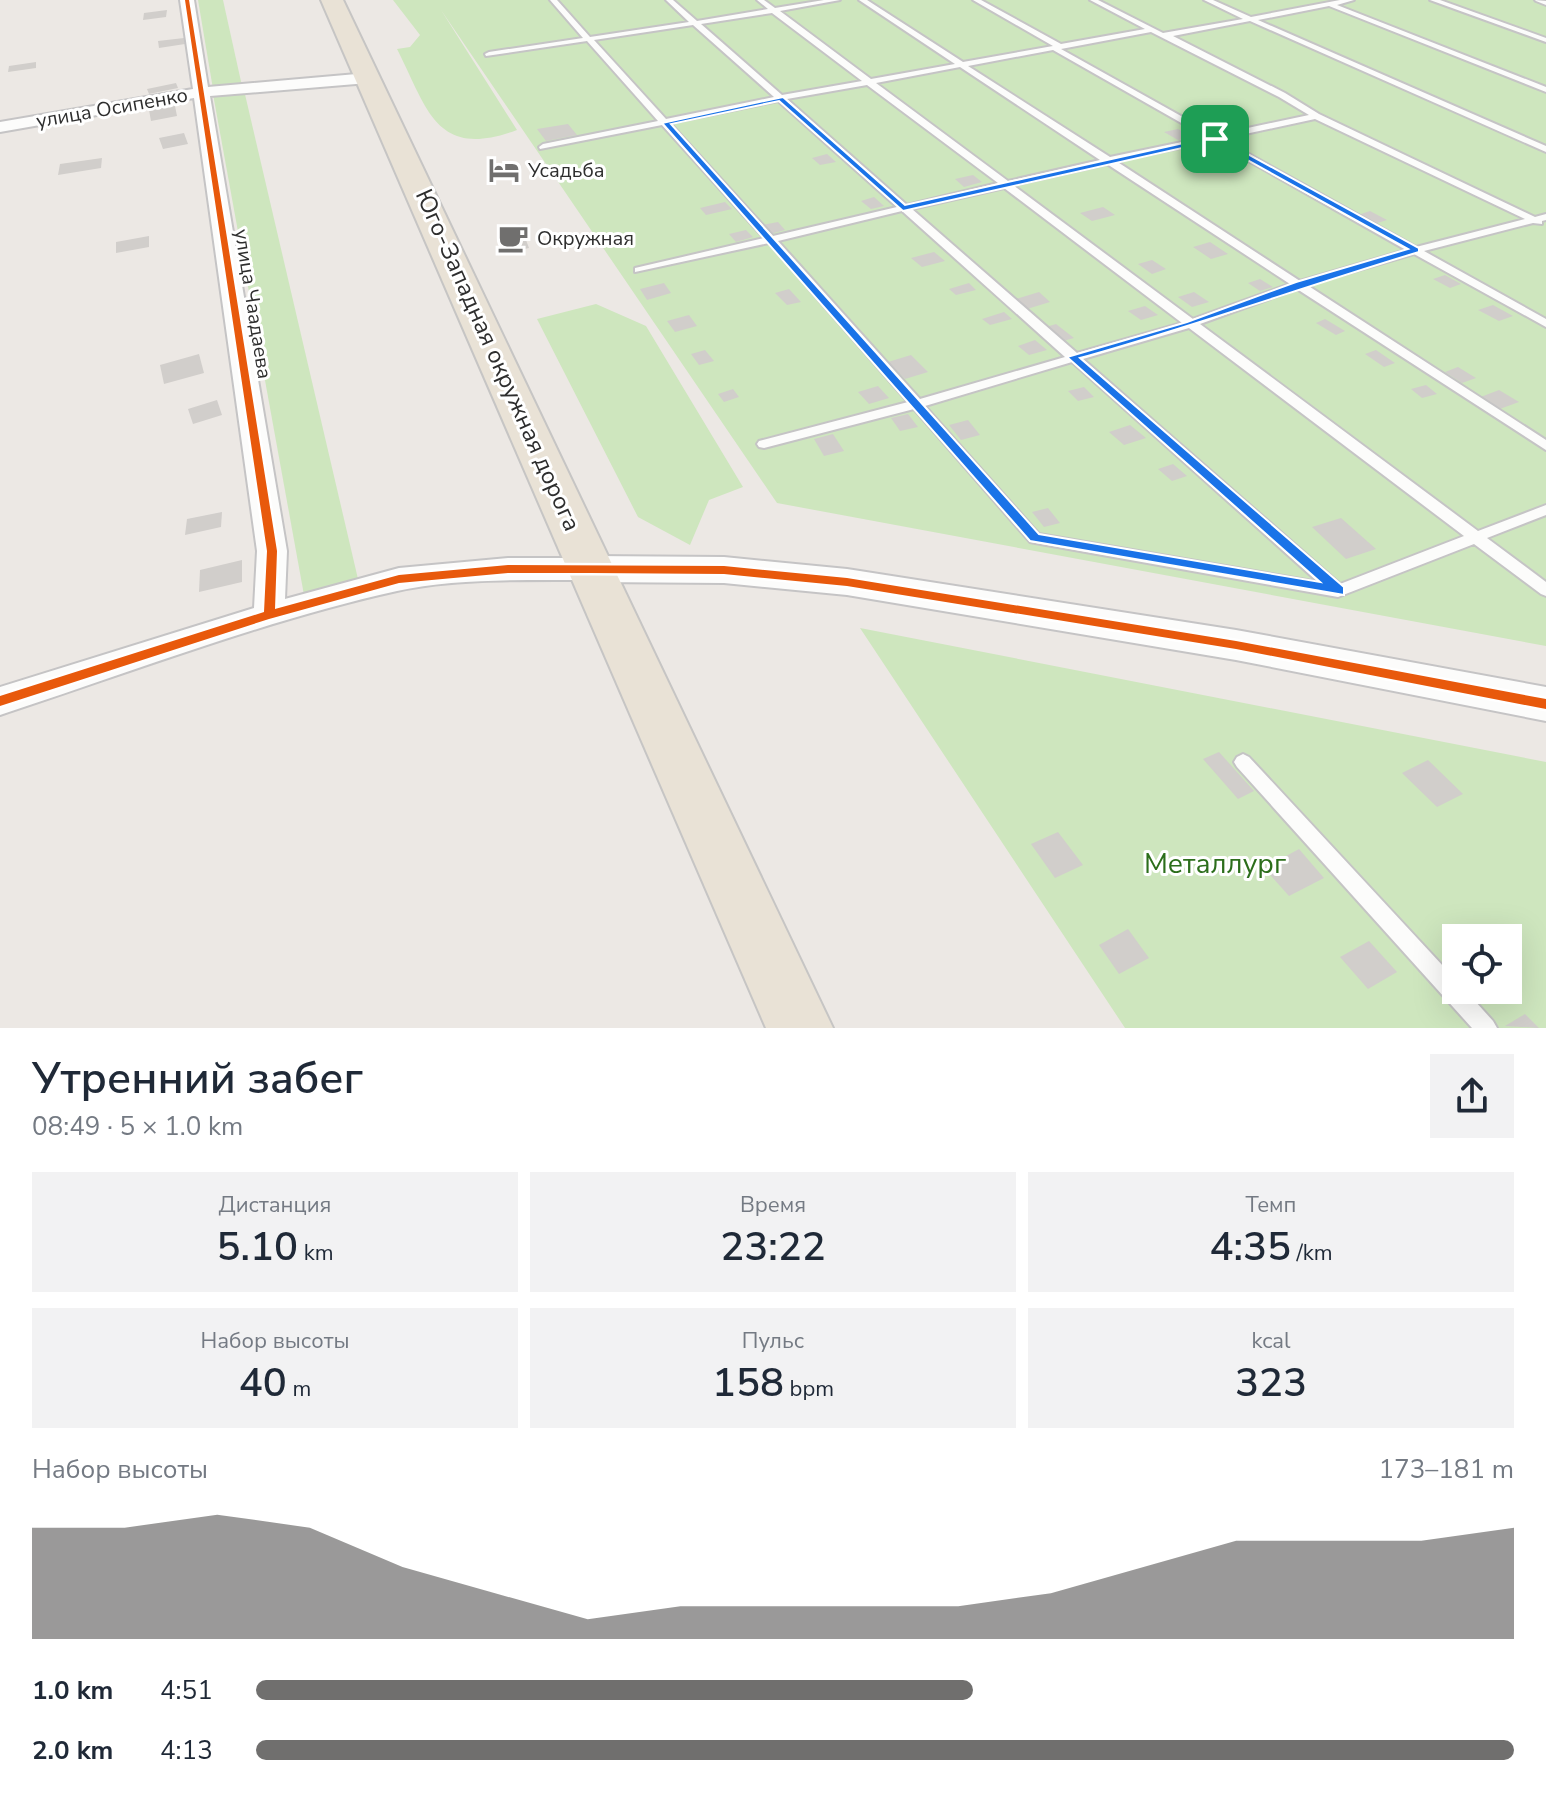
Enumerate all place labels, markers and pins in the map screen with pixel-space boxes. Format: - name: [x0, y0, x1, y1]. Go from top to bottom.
- pin: [1181, 105, 1249, 173]
- hotel icon: Усадьба: [487, 153, 521, 187]
- place label: Усадьба: [527, 157, 605, 184]
- cafe icon: Окружная: [496, 221, 530, 255]
- place label: Окружная: [537, 225, 634, 252]

